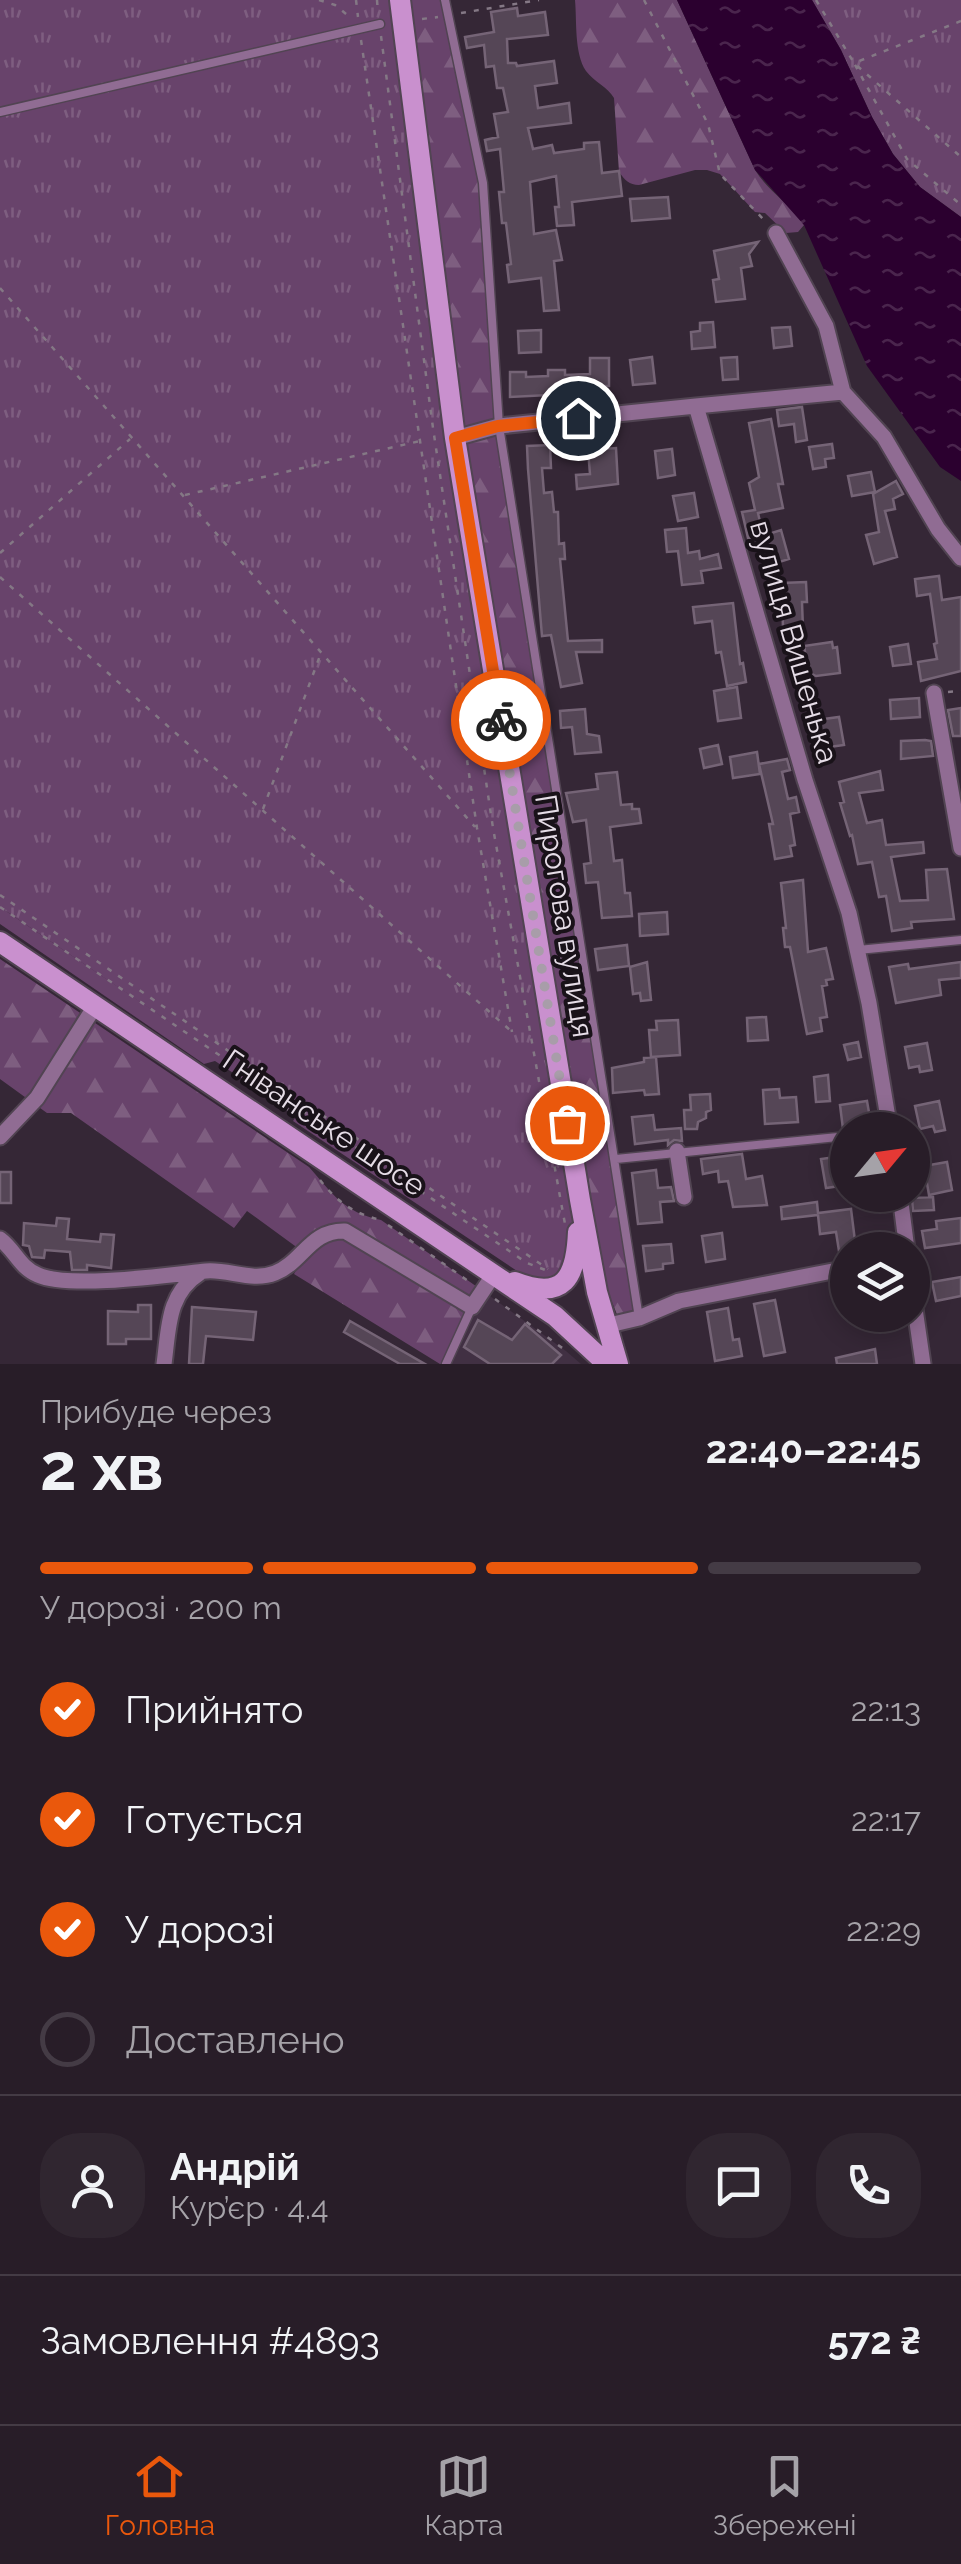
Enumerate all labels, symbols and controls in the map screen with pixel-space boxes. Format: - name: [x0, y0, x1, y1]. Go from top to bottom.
- pin: [536, 376, 621, 461]
- icon: home: [551, 391, 606, 446]
- street label: вулиця Вишенька: [743, 516, 846, 767]
- courier: [451, 670, 551, 770]
- icon: bike: [474, 693, 529, 748]
- street label: Пирогова вулиця: [528, 792, 601, 1040]
- street label: Гніванське шосе: [217, 1042, 432, 1203]
- pin: [525, 1081, 610, 1166]
- icon: bag: [540, 1096, 595, 1151]
- north arrow: [830, 1112, 930, 1212]
- map controls: [830, 1112, 930, 1332]
- button: layers: [830, 1232, 930, 1332]
- text: Прибуде через: [40, 1393, 272, 1430]
- text: 22:40–22:45: [706, 1427, 921, 1472]
- text: 2 хв: [40, 1429, 164, 1505]
- text: У дорозі · 200 m: [40, 1589, 282, 1626]
- icon: check: [40, 1682, 95, 1737]
- text: Прийнято: [125, 1687, 303, 1732]
- text: 22:13: [851, 1691, 921, 1728]
- icon: check: [40, 1792, 95, 1847]
- text: Готується: [125, 1797, 304, 1842]
- text: 22:17: [851, 1801, 921, 1838]
- icon: check: [40, 1902, 95, 1957]
- text: У дорозі: [125, 1907, 275, 1952]
- text: 22:29: [846, 1911, 921, 1948]
- text: Доставлено: [125, 2017, 345, 2062]
- button: person: [40, 2133, 145, 2238]
- button: chat: [686, 2133, 791, 2238]
- button: phone: [816, 2133, 921, 2238]
- text: Андрій: [170, 2144, 300, 2189]
- text: Кур’єр · 4.4: [170, 2189, 328, 2226]
- text: Замовлення #4893: [40, 2318, 380, 2363]
- text: 572 ₴: [828, 2318, 921, 2363]
- tab: Головна: [105, 2449, 215, 2542]
- tab: Карта: [425, 2449, 503, 2542]
- tab: Збережені: [713, 2449, 856, 2542]

